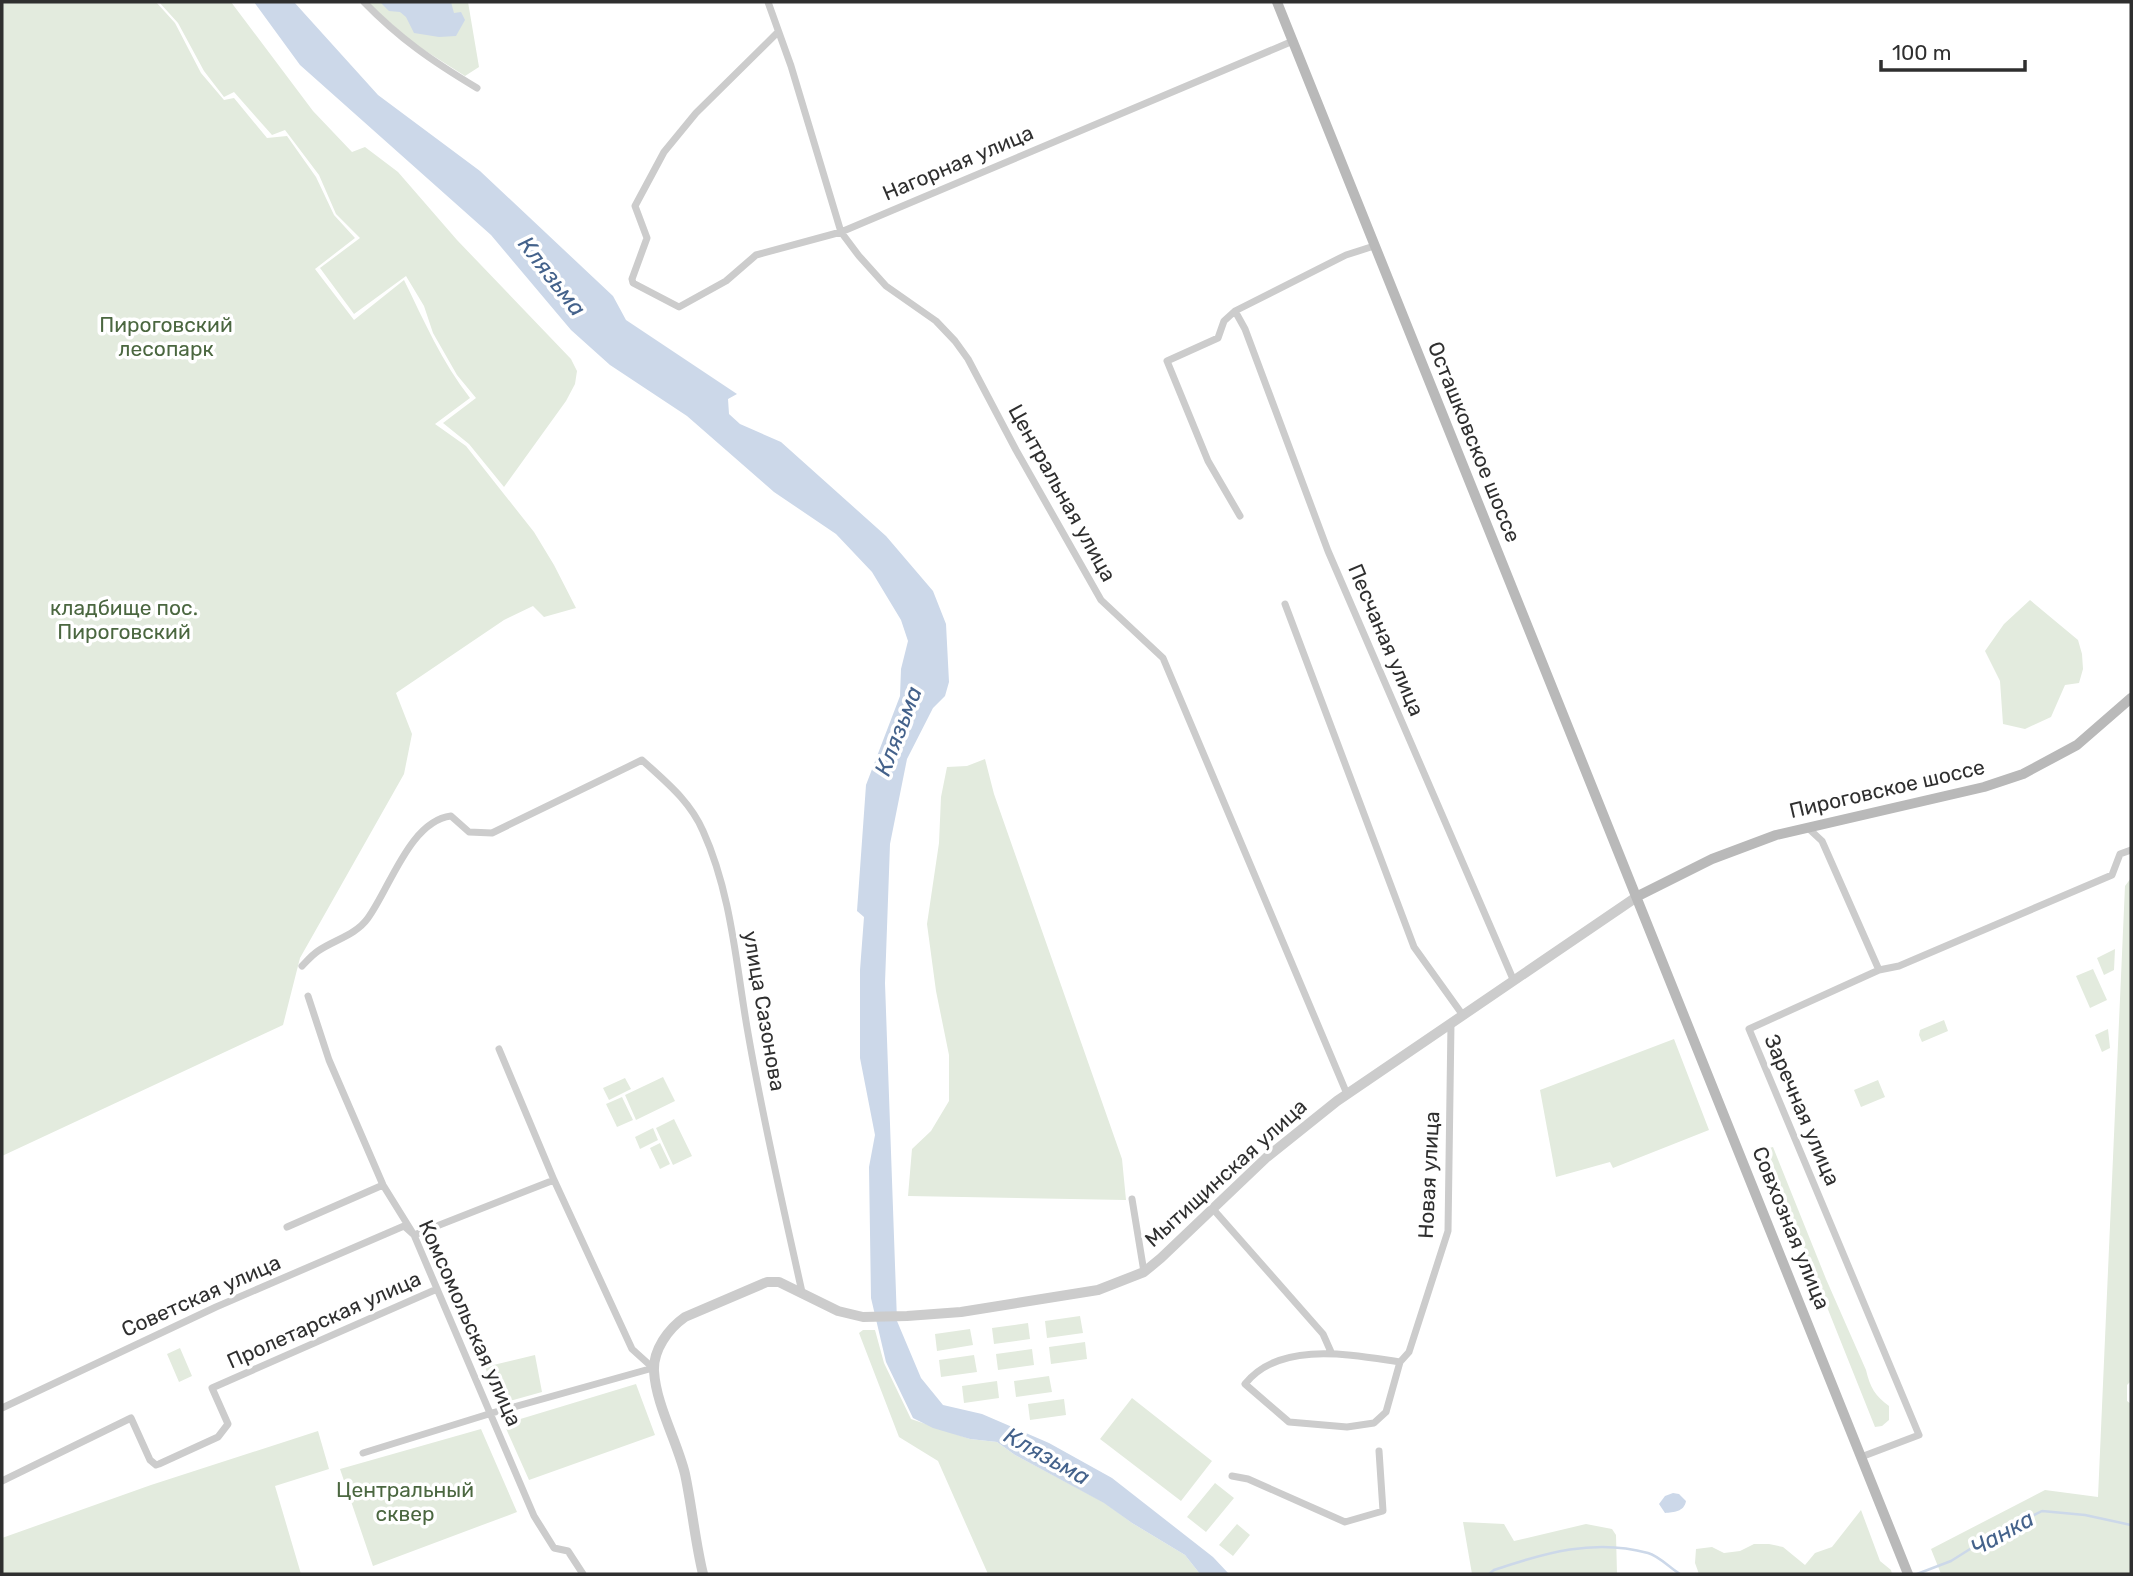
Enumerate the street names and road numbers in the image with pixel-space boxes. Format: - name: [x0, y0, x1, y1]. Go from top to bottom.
- street label: Нагорная улица: [879, 120, 1037, 206]
- street label: Осташковское шоссе: [1423, 338, 1526, 546]
- street label: Центральная улица: [1003, 400, 1122, 586]
- street label: Песчаная улица: [1343, 560, 1430, 720]
- street label: Пироговское шоссе: [1787, 754, 1987, 823]
- street label: улица Сазонова: [738, 929, 791, 1093]
- street label: Заречная улица: [1759, 1030, 1846, 1189]
- street label: Мытищинская улица: [1140, 1093, 1312, 1252]
- street label: Новая улица: [1413, 1111, 1444, 1239]
- street label: Совхозная улица: [1747, 1143, 1836, 1313]
- street label: Комсомольская улица: [414, 1216, 527, 1430]
- street label: Советская улица: [117, 1249, 284, 1342]
- street label: Пролетарская улица: [223, 1265, 425, 1374]

